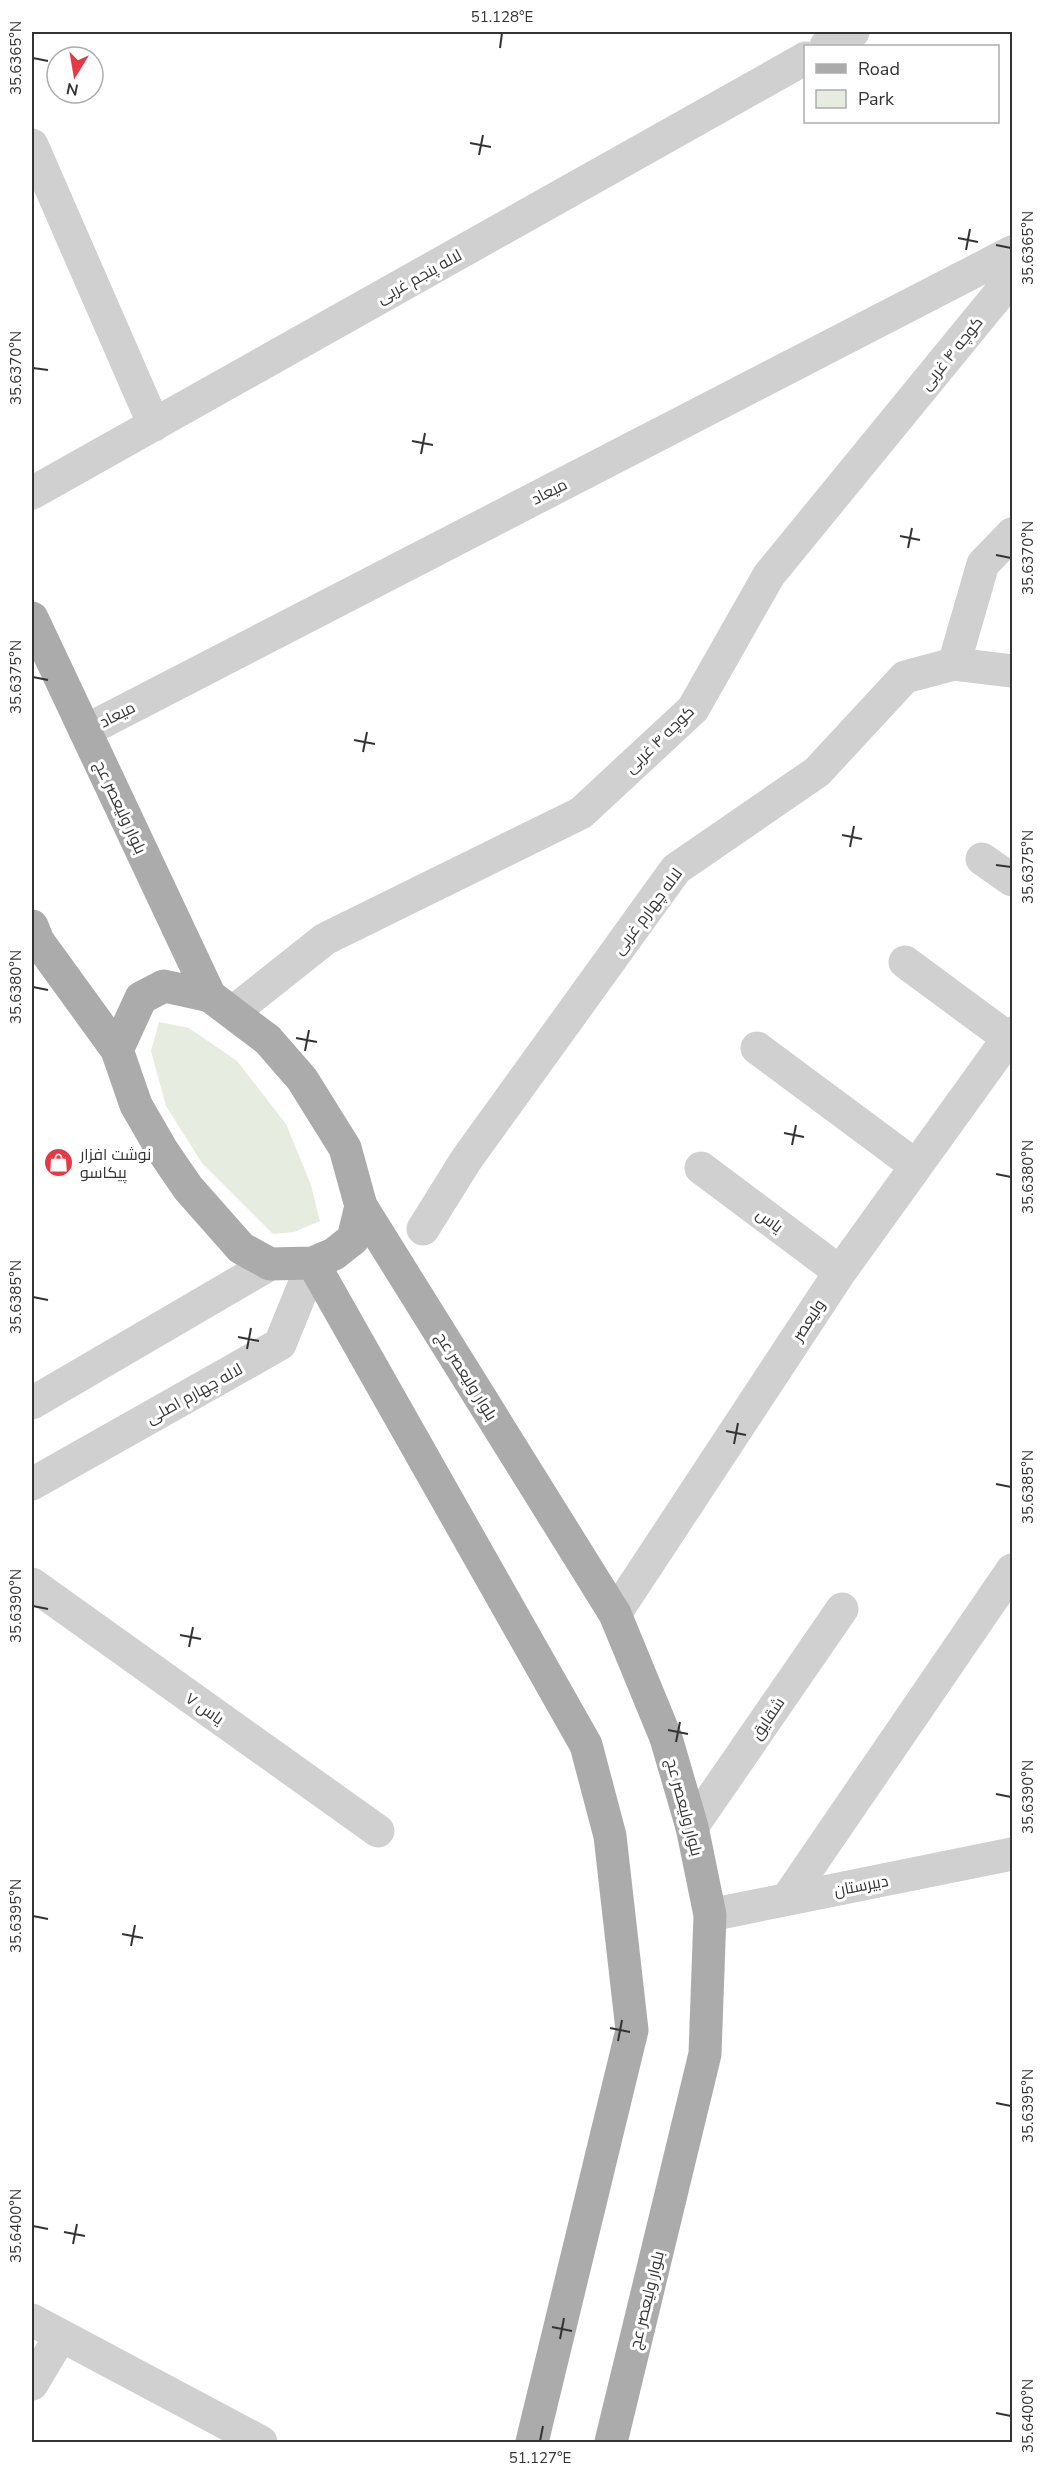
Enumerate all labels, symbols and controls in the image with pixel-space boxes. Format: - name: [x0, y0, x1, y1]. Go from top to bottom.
- text: 51.128°E: [471, 7, 533, 27]
- text: 35.6365°N: [6, 21, 26, 95]
- north arrow: [45, 45, 105, 105]
- legend: [804, 45, 999, 123]
- text: Road: [858, 57, 900, 81]
- text: N: [64, 77, 80, 101]
- text: Park: [858, 87, 895, 111]
- text: 35.6365°N: [1018, 211, 1038, 285]
- street label: لاله پنجم غربی: [373, 244, 466, 309]
- street label: کوچه ۴ غربی: [915, 312, 988, 395]
- text: 35.6370°N: [6, 331, 26, 405]
- street label: میعاد: [528, 474, 571, 510]
- text: 35.6370°N: [1018, 521, 1038, 595]
- text: 35.6375°N: [6, 640, 26, 714]
- street label: میعاد: [96, 697, 139, 733]
- street label: کوچه ۴ غربی: [620, 701, 699, 779]
- street label: بلوار ولیعصر عج: [89, 757, 151, 858]
- text: 35.6375°N: [1018, 830, 1038, 904]
- street label: لاله چهارم غربی: [608, 864, 688, 959]
- text: 35.6380°N: [6, 950, 26, 1024]
- text: 35.6380°N: [1018, 1140, 1038, 1214]
- place label: نوشت افزار پیکاسو: [79, 1144, 151, 1184]
- shop icon: نوشت افزار پیکاسو: [43, 1147, 75, 1179]
- street label: یاس: [751, 1203, 788, 1239]
- text: 35.6385°N: [6, 1260, 26, 1334]
- street label: ولیعصر: [787, 1295, 831, 1347]
- street label: بلوار ولیعصر عج: [430, 1328, 502, 1425]
- street label: لاله چهارم اصلی: [142, 1358, 247, 1429]
- text: 35.6385°N: [1018, 1450, 1038, 1524]
- text: 35.6390°N: [6, 1569, 26, 1643]
- street label: یاس ۷: [181, 1688, 229, 1730]
- street label: شقایق: [746, 1693, 790, 1744]
- street label: بلوار ولیعصر عج: [660, 1756, 708, 1859]
- text: 35.6390°N: [1018, 1760, 1038, 1834]
- street label: دبیرستان: [832, 1870, 890, 1902]
- text: 35.6395°N: [6, 1879, 26, 1953]
- text: 35.6395°N: [1018, 2069, 1038, 2143]
- text: 35.6400°N: [6, 2189, 26, 2263]
- street label: بلوار ولیعصر عج: [624, 2249, 670, 2352]
- text: 35.6400°N: [1018, 2379, 1038, 2453]
- text: 51.127°E: [509, 2448, 571, 2468]

